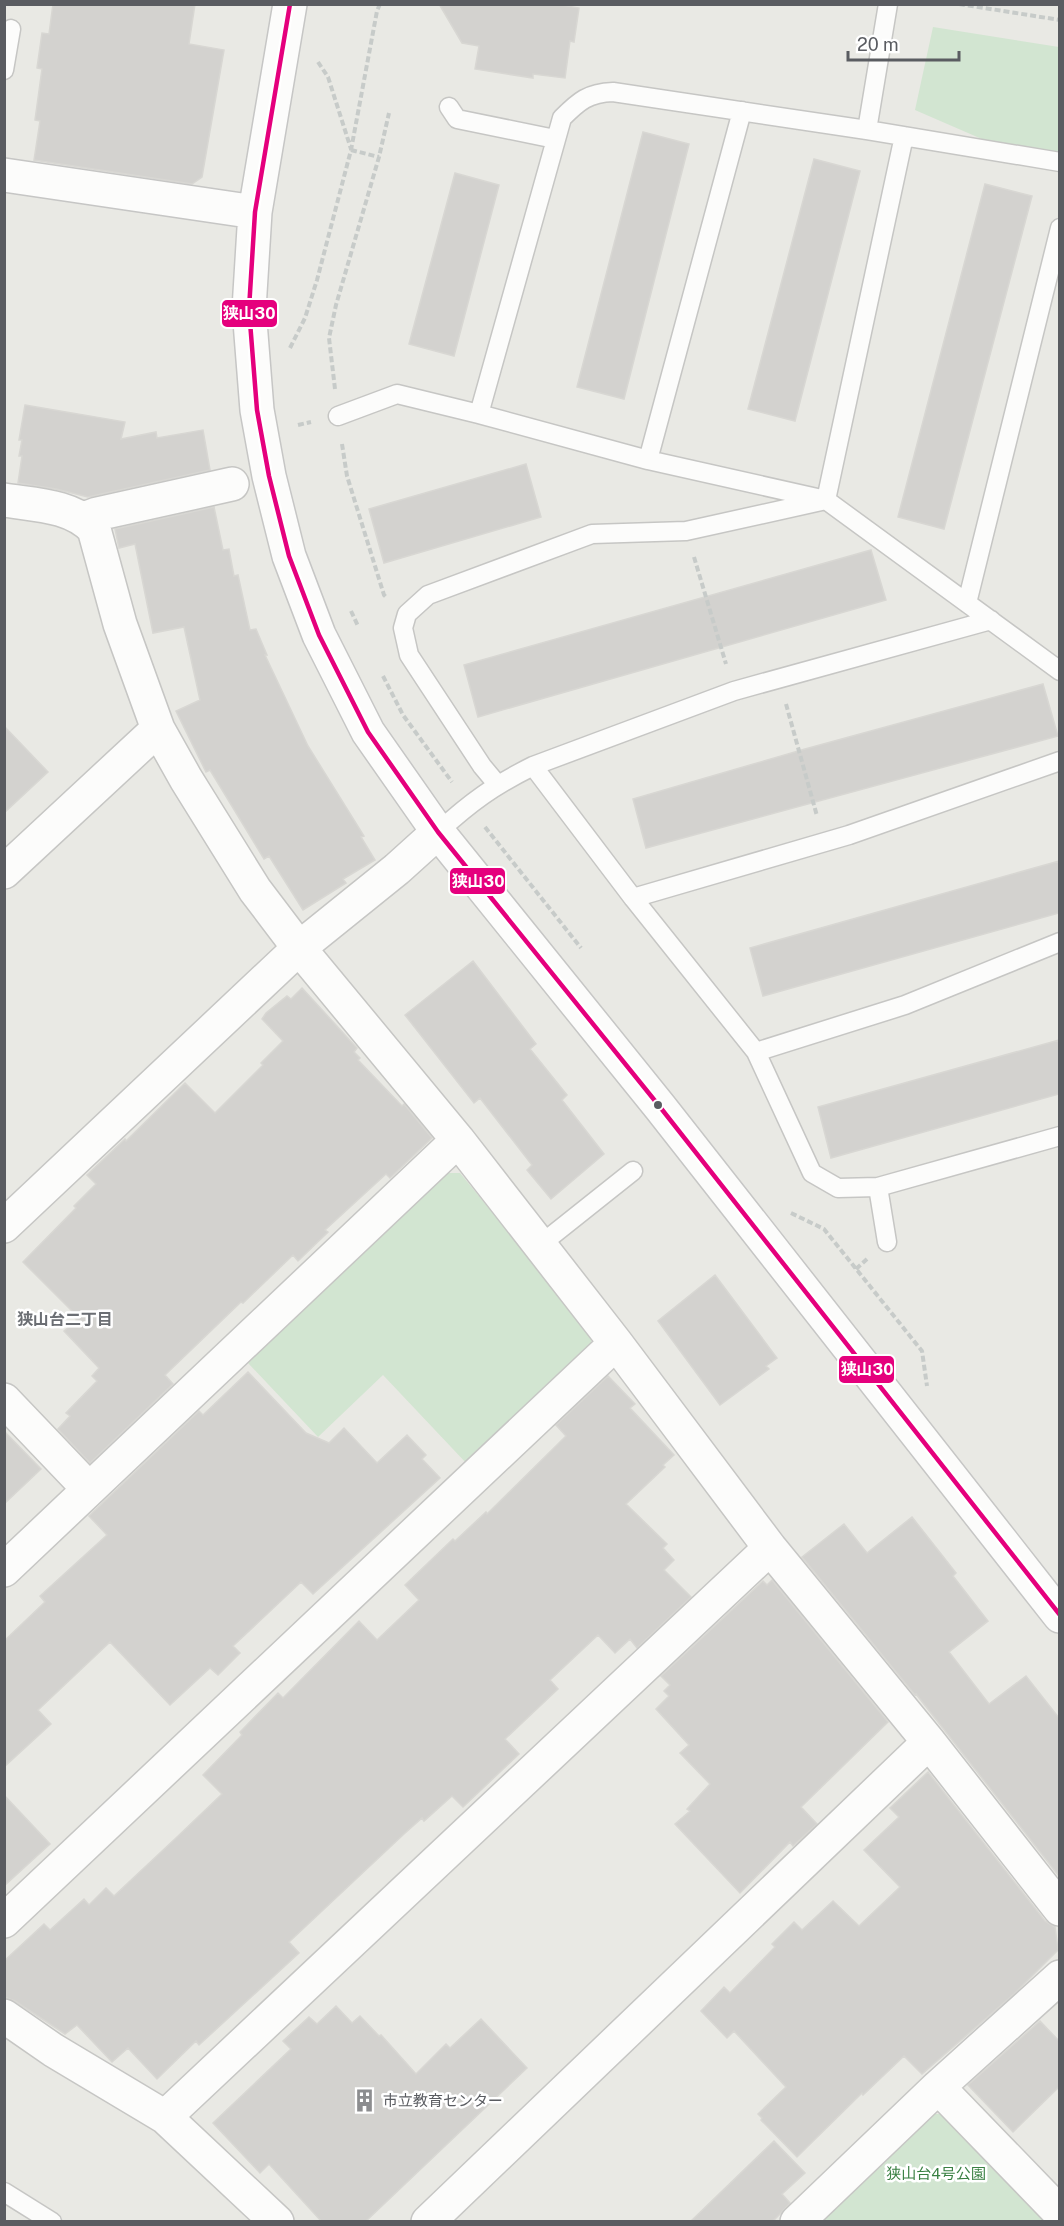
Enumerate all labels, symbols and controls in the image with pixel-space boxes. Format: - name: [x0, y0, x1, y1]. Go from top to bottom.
- scale bar: [848, 24, 959, 62]
- text: 20 m: [857, 34, 899, 55]
- line badge: 狭山30: [221, 299, 278, 328]
- text: 狭山30: [223, 304, 275, 323]
- line badge: 狭山30: [449, 867, 506, 895]
- text: 狭山30: [452, 872, 504, 891]
- unlabelled marker: [652, 1099, 664, 1111]
- district label: 狭山台二丁目: [17, 1310, 113, 1329]
- line badge: 狭山30: [838, 1355, 895, 1384]
- text: 狭山30: [841, 1360, 893, 1379]
- building icon: 市立教育センター: [352, 2088, 378, 2114]
- place label: 市立教育センター: [383, 2092, 503, 2109]
- park label: 狭山台4号公園: [886, 2165, 986, 2182]

